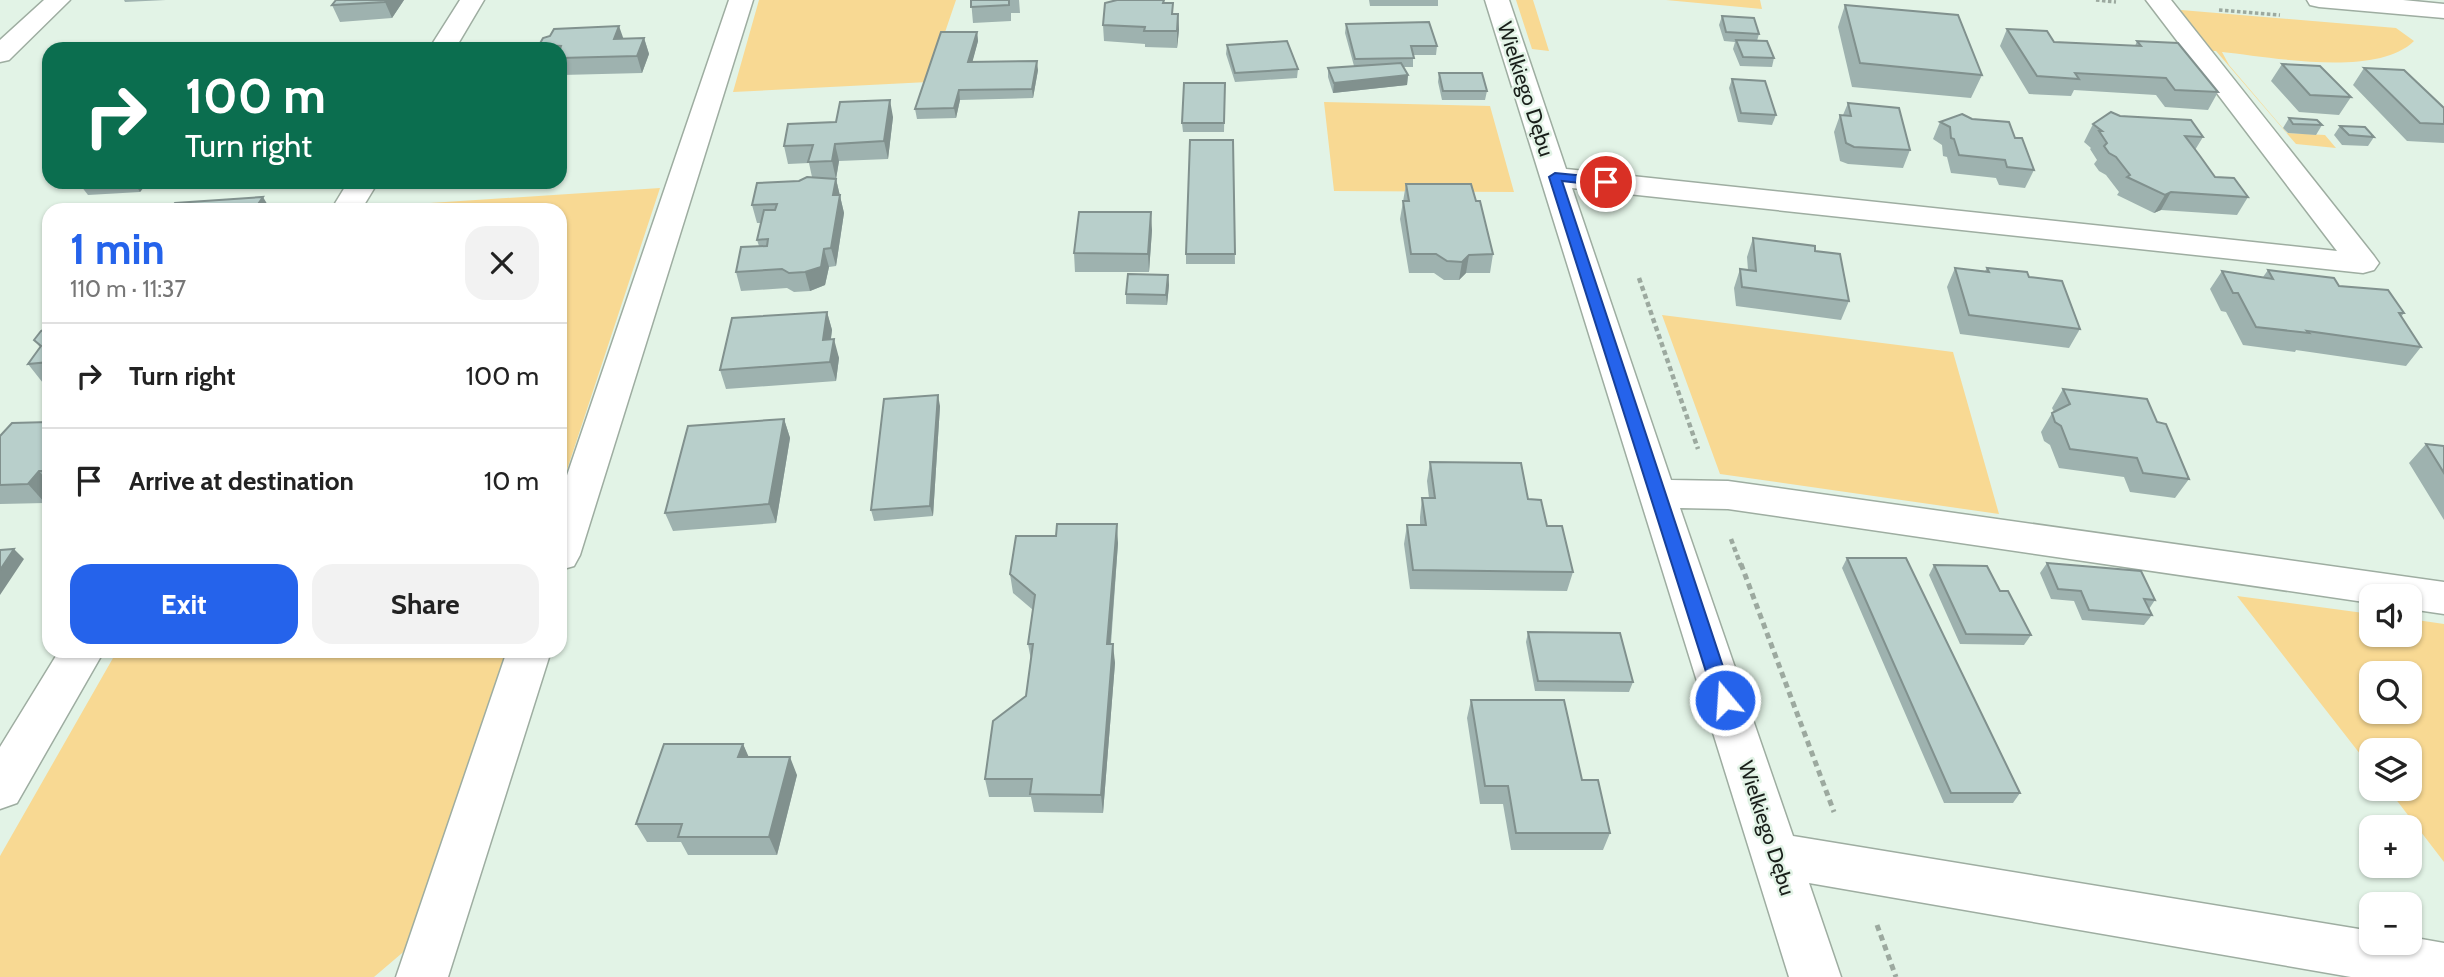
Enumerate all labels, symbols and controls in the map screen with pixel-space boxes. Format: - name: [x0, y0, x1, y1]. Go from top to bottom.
- street label: Wielkiego Dębu: [1492, 19, 1560, 159]
- text: 100 m: [185, 66, 326, 125]
- icon: right: [70, 70, 161, 161]
- text: Turn right: [185, 126, 312, 165]
- pin: [1576, 152, 1636, 212]
- icon: arrive: [1587, 163, 1625, 201]
- text: 1 min: [70, 223, 165, 275]
- button: close: [465, 226, 539, 300]
- text: 110 m · 11:37: [70, 275, 186, 303]
- icon: right: [70, 357, 108, 395]
- text: Turn right: [129, 360, 235, 392]
- text: 100 m: [466, 360, 539, 392]
- icon: arrive: [70, 462, 108, 500]
- text: Arrive at destination: [129, 465, 354, 497]
- text: 10 m: [484, 465, 539, 497]
- button: Exit: [70, 564, 298, 644]
- button: Share: [312, 564, 539, 644]
- map controls: [2359, 584, 2422, 955]
- button: sound: [2359, 584, 2422, 647]
- button: search: [2359, 661, 2422, 724]
- position arrow: [1688, 663, 1762, 737]
- button: layers: [2359, 738, 2422, 801]
- street label: Wielkiego Dębu: [1733, 758, 1801, 898]
- button: +: [2359, 815, 2422, 878]
- button: −: [2359, 892, 2422, 955]

